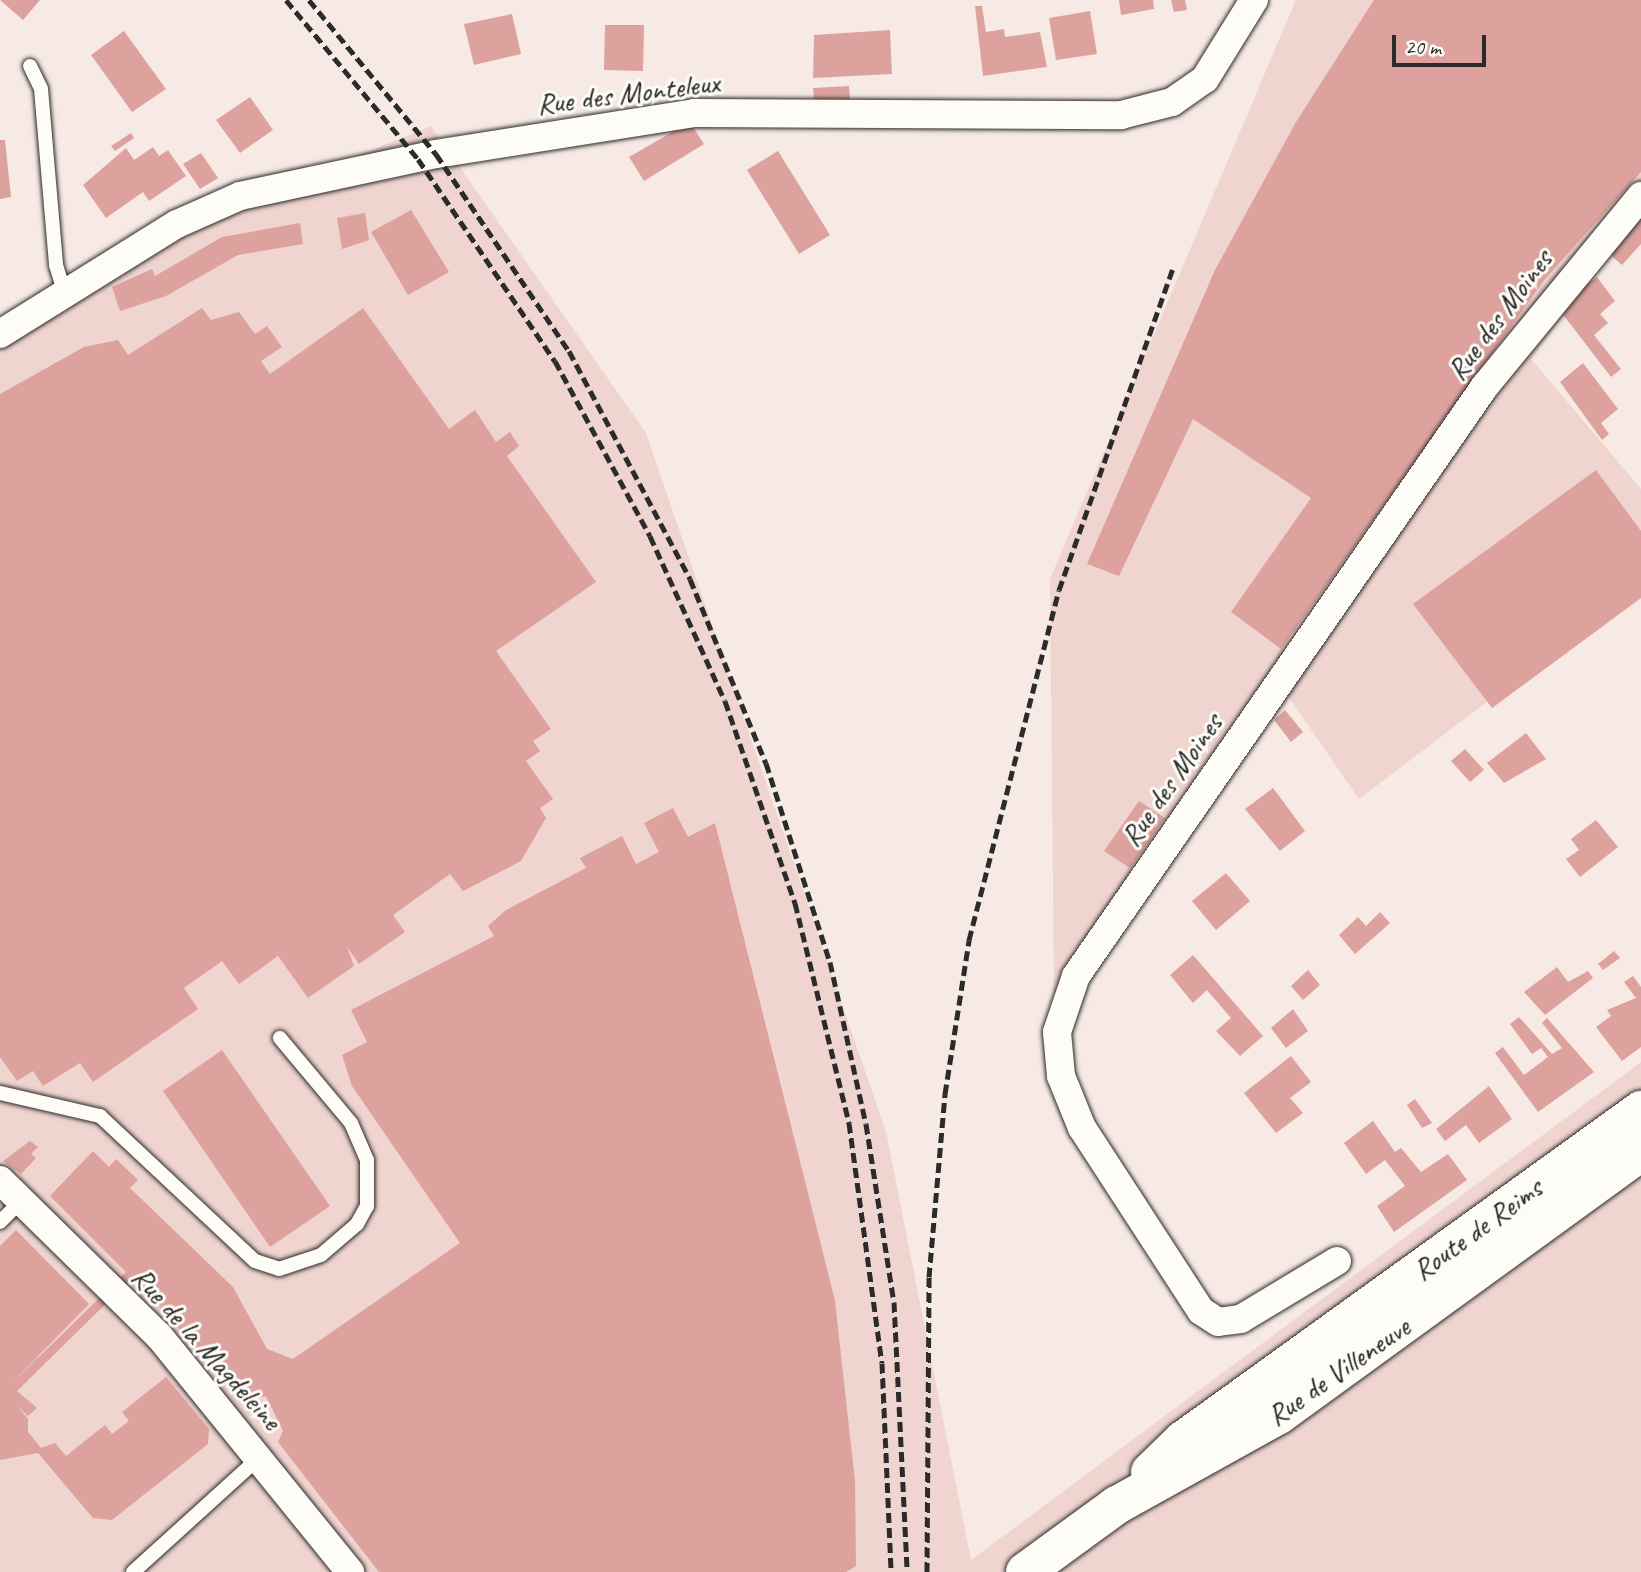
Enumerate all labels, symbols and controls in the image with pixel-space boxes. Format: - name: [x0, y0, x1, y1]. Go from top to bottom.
- scale bar: [1396, 21, 1490, 65]
- text: 20 m: [1405, 34, 1441, 60]
- street label: Rue des Monteleux: [534, 64, 722, 122]
- street label: Rue des Moines: [1438, 243, 1560, 387]
- street label: Rue des Moines: [1112, 707, 1230, 853]
- street label: Route de Reims: [1405, 1170, 1549, 1288]
- street label: Rue de la Magdeleine: [124, 1259, 290, 1437]
- street label: Rue de Villeneuve: [1260, 1309, 1416, 1433]

